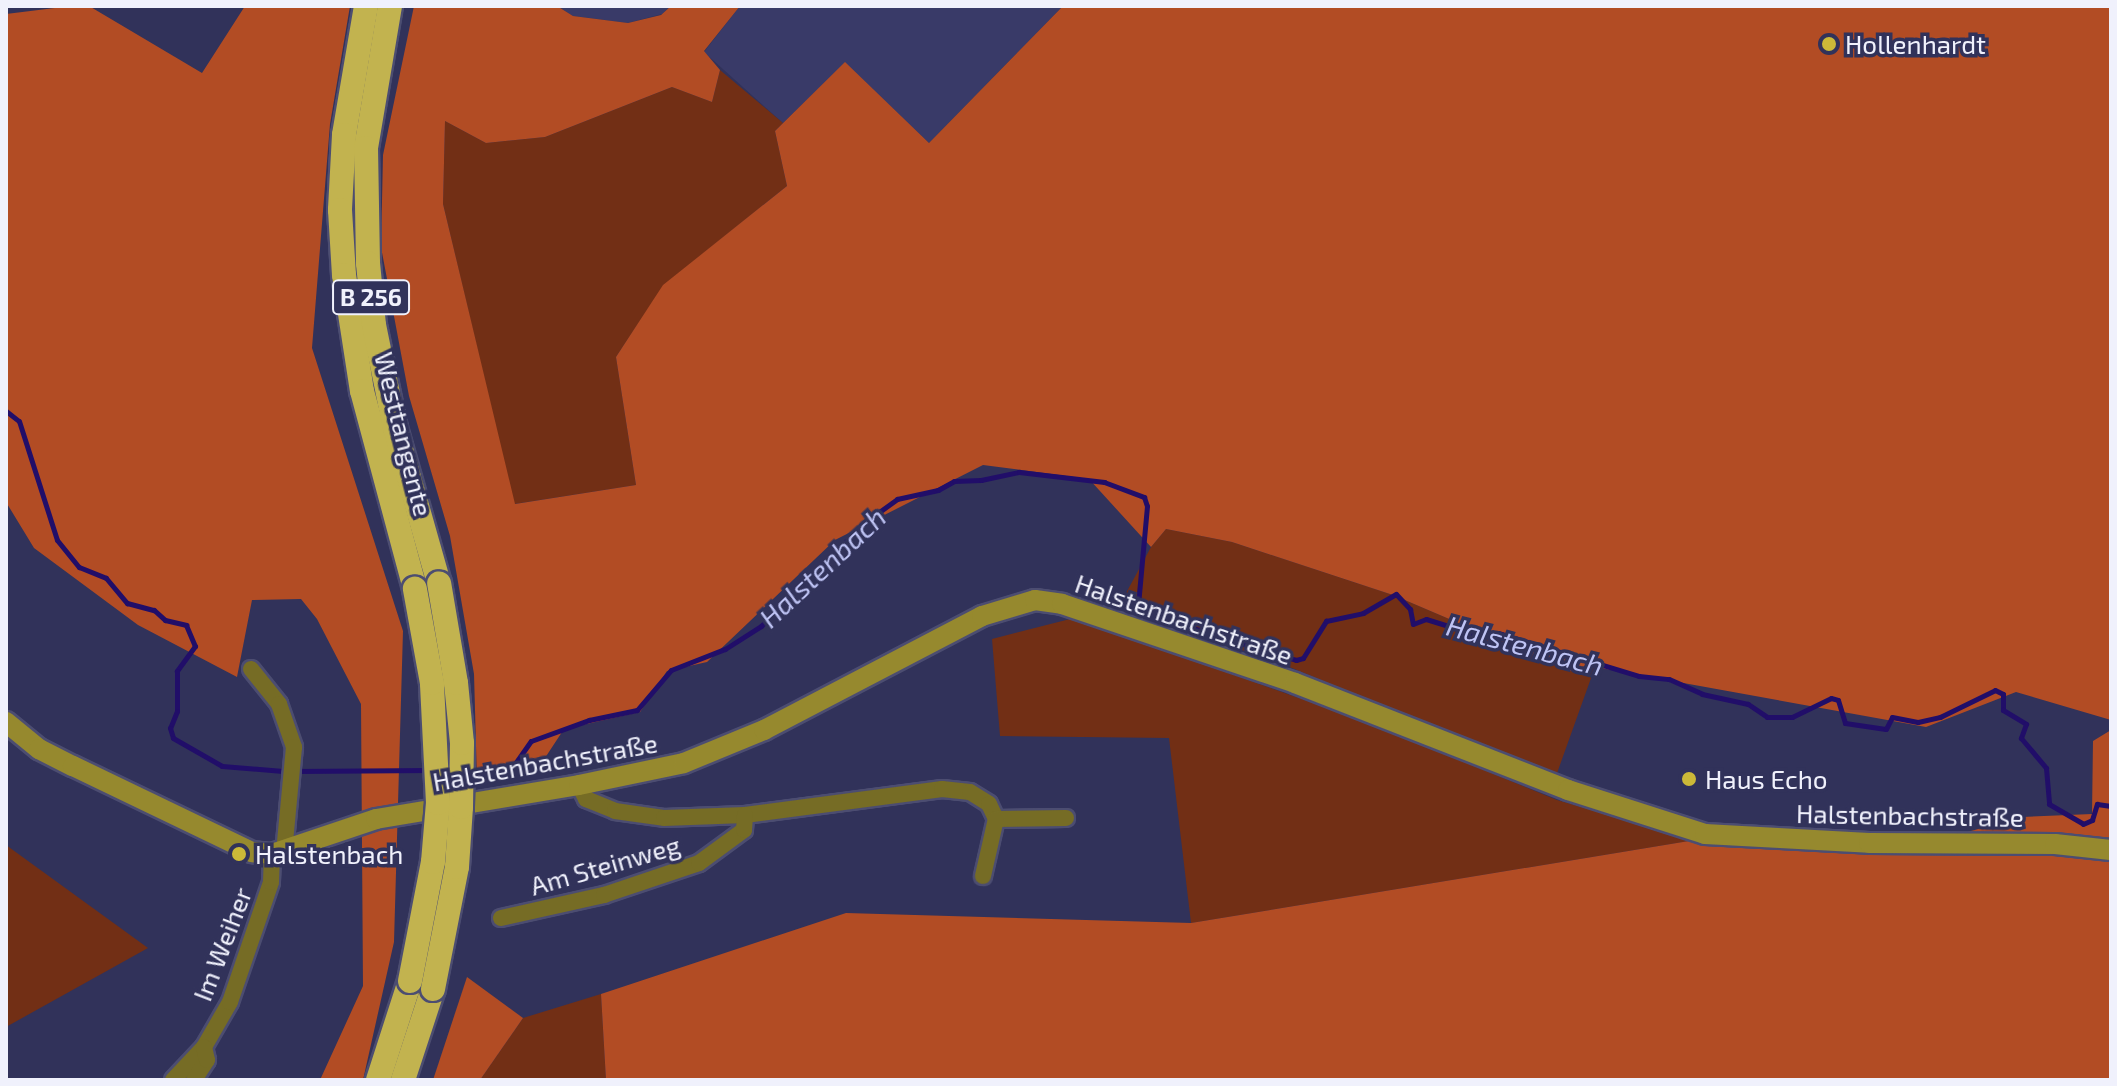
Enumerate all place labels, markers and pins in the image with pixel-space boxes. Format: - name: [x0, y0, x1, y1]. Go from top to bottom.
- place label: Hollenhardt: [1845, 28, 1986, 60]
- marker: Hollenhardt: [1820, 35, 1838, 53]
- place label: Haus Echo: [1705, 763, 1828, 795]
- marker: Haus Echo: [1680, 770, 1698, 788]
- place label: Halstenbach: [255, 838, 403, 870]
- marker: Halstenbach: [230, 845, 248, 863]

